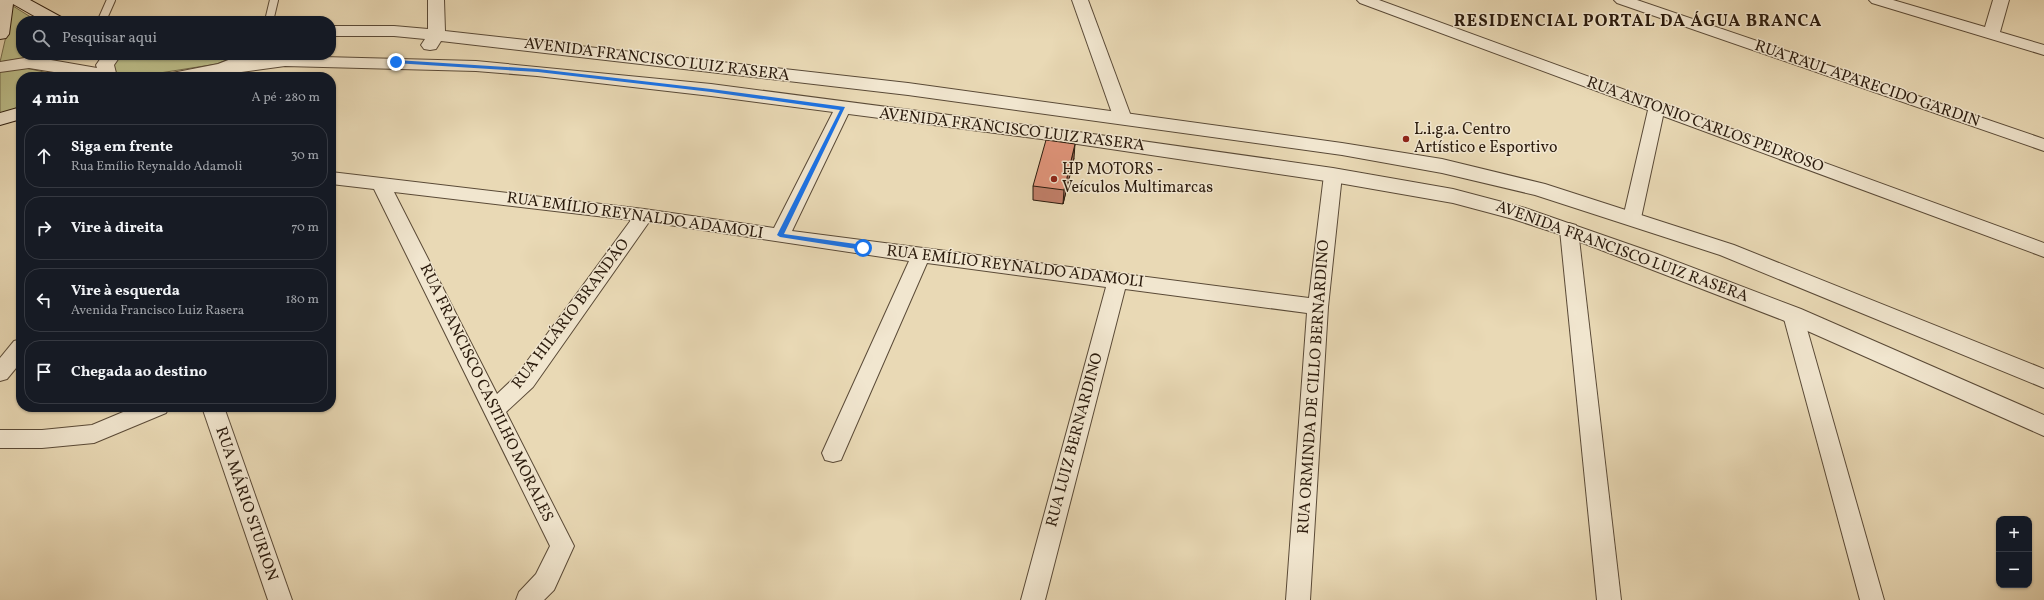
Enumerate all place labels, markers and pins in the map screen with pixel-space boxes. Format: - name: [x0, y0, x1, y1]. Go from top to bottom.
- place label: L.i.g.a. Centro Artístico e Esportivo: [1414, 119, 1557, 159]
- marker: L.i.g.a. Centro Artístico e Esportivo: [1401, 134, 1411, 144]
- place label: HP MOTORS - Veículos Multimarcas: [1062, 159, 1213, 199]
- marker: HP MOTORS - Veículos Multimarcas: [1049, 174, 1059, 184]

